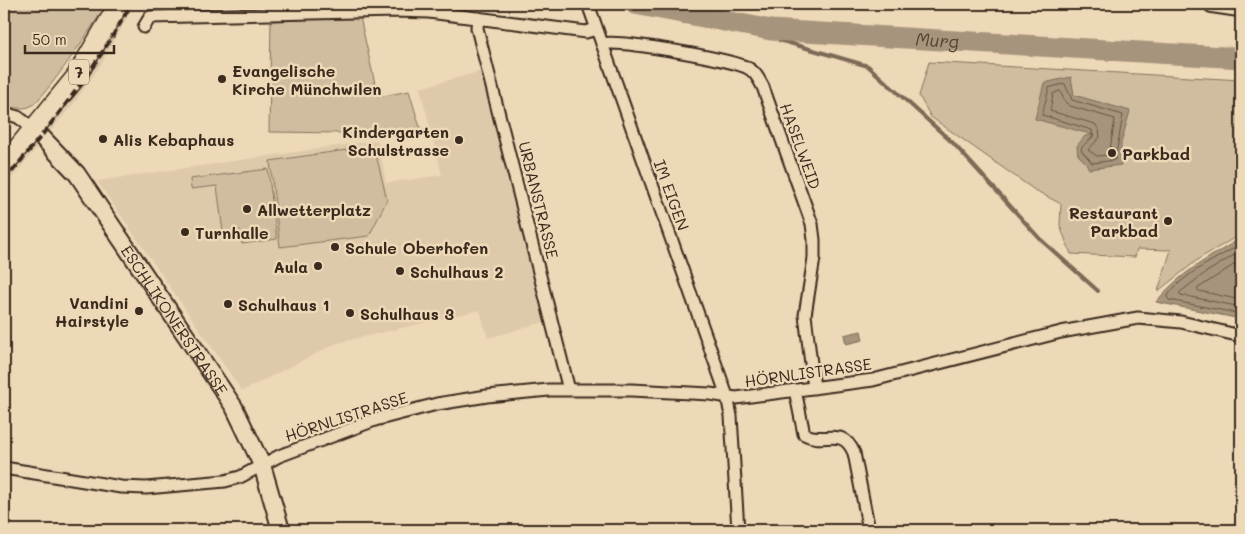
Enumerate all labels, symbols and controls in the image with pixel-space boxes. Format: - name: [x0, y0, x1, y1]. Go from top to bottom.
- scale bar: [25, 22, 114, 54]
- water label: Murg: [915, 27, 960, 53]
- text: 50 m: [32, 29, 67, 49]
- road number: 7: [69, 60, 89, 84]
- place label: Evangelische Kirche Münchwilen: [232, 60, 381, 99]
- marker: Evangelische Kirche Münchwilen: [216, 73, 228, 85]
- street label: HASELWEID: [776, 100, 826, 192]
- place label: Kindergarten Schulstrasse: [342, 121, 449, 160]
- place label: Alis Kebaphaus: [113, 129, 234, 150]
- marker: Alis Kebaphaus: [97, 133, 109, 145]
- marker: Kindergarten Schulstrasse: [453, 134, 465, 146]
- street label: URBANSTRASSE: [514, 139, 564, 261]
- place label: Parkbad: [1122, 143, 1190, 164]
- marker: Parkbad: [1106, 147, 1118, 159]
- street label: IM EIGEN: [649, 157, 695, 233]
- place label: Allwetterplatz: [257, 199, 371, 220]
- place label: Restaurant Parkbad: [1069, 202, 1158, 241]
- marker: Allwetterplatz: [241, 203, 253, 215]
- marker: Restaurant Parkbad: [1162, 215, 1174, 227]
- place label: Turnhalle: [195, 222, 268, 243]
- marker: Turnhalle: [179, 226, 191, 238]
- place label: Schule Oberhofen: [345, 237, 488, 258]
- street label: ESCHLIKONERSTRASSE: [117, 241, 233, 399]
- marker: Schule Oberhofen: [329, 241, 341, 253]
- place label: Aula: [274, 256, 308, 277]
- marker: Aula: [312, 260, 324, 272]
- place label: Schulhaus 2: [410, 261, 503, 282]
- marker: Schulhaus 2: [394, 265, 406, 277]
- place label: Vandini Hairstyle: [55, 292, 129, 331]
- place label: Schulhaus 1: [238, 294, 330, 315]
- marker: Schulhaus 1: [222, 298, 234, 310]
- place label: Schulhaus 3: [360, 303, 454, 324]
- marker: Vandini Hairstyle: [133, 305, 145, 317]
- marker: Schulhaus 3: [344, 307, 356, 319]
- street label: HÖRNLISTRASSE: [743, 353, 873, 391]
- street label: HÖRNLISTRASSE: [282, 386, 410, 446]

